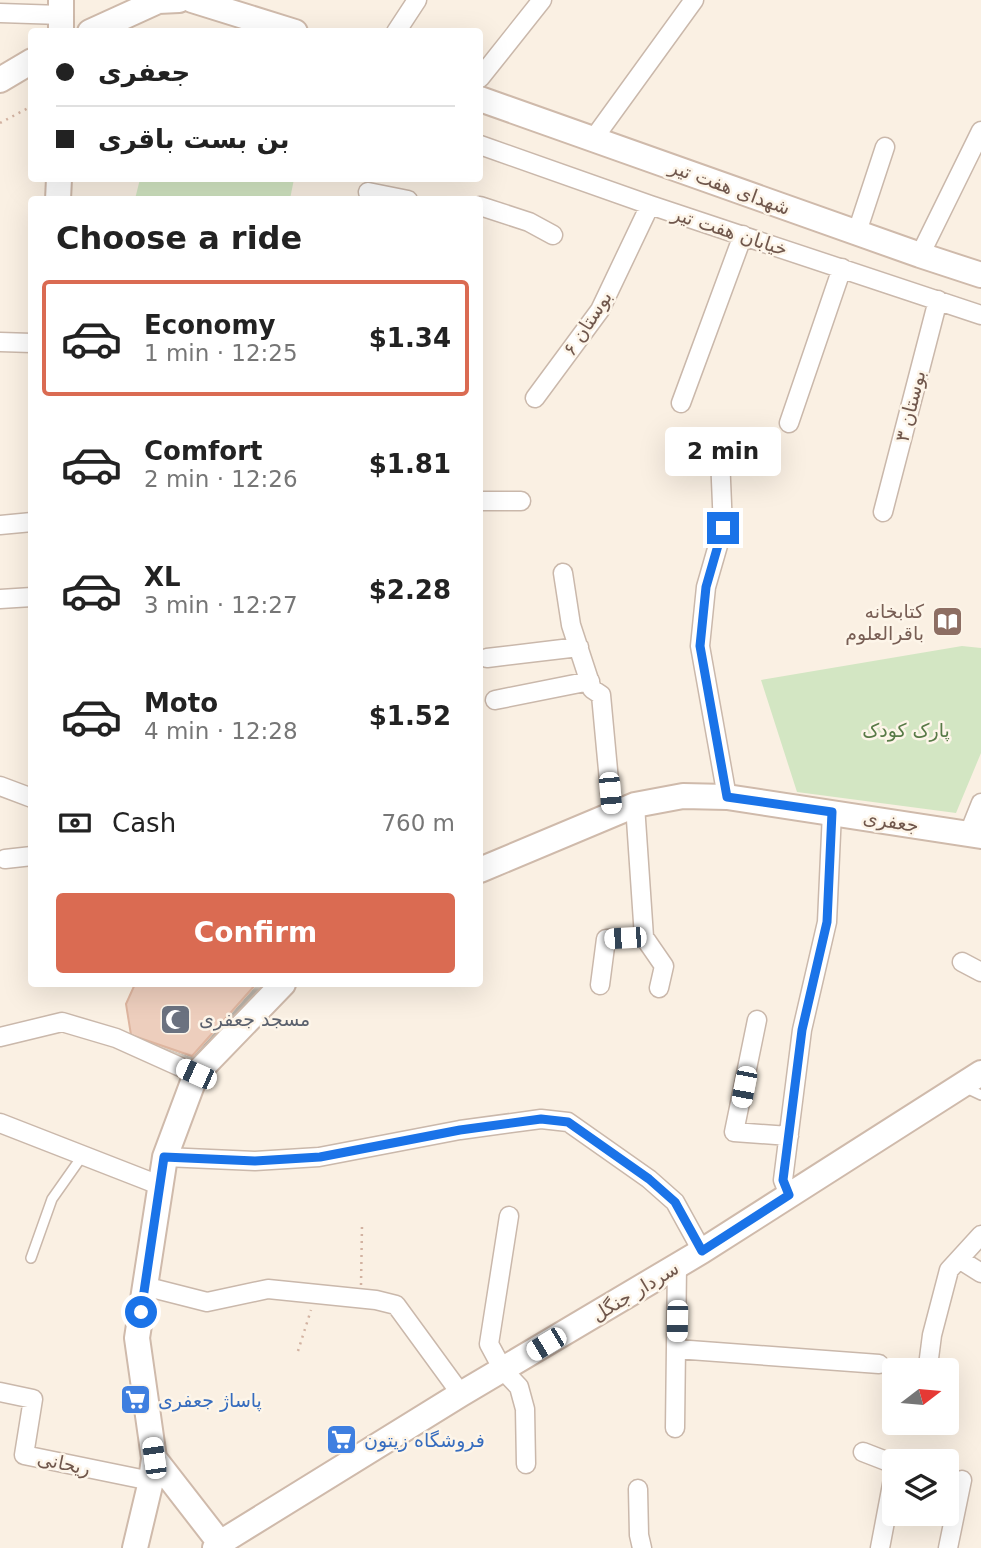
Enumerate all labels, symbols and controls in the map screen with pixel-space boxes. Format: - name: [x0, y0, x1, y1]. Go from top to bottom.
- text: جعفری: [98, 57, 190, 87]
- text: بن بست باقری: [98, 124, 290, 154]
- street label: شهدای هفت تیر: [665, 155, 793, 220]
- street label: خیابان هفت تیر: [668, 202, 791, 261]
- text: Choose a ride: [56, 219, 302, 257]
- street label: بوستان ۶: [558, 286, 617, 360]
- icon: car: [60, 307, 123, 370]
- text: Economy: [144, 310, 275, 340]
- text: $1.34: [369, 323, 451, 353]
- text: 1 min · 12:25: [144, 340, 298, 366]
- street label: بوستان ۳: [891, 368, 930, 444]
- callout: 2 min: [665, 426, 781, 476]
- icon: car: [60, 433, 123, 496]
- text: Comfort: [144, 436, 262, 466]
- text: 2 min: [687, 438, 759, 464]
- text: $1.81: [369, 449, 451, 479]
- text: 2 min · 12:26: [144, 466, 298, 492]
- route end: [707, 512, 739, 544]
- icon: car: [60, 559, 123, 622]
- text: XL: [144, 562, 181, 592]
- text: $2.28: [369, 575, 451, 605]
- text: 3 min · 12:27: [144, 592, 298, 618]
- place label: کتابخانه باقرالعلوم: [845, 600, 925, 645]
- library icon: کتابخانه باقرالعلوم: [930, 605, 964, 639]
- icon: car: [60, 685, 123, 748]
- text: Moto: [144, 688, 218, 718]
- text: $1.52: [369, 701, 451, 731]
- text: 4 min · 12:28: [144, 718, 298, 744]
- park label: پارک کودک: [862, 719, 950, 742]
- car: [598, 771, 623, 815]
- icon: cash: [56, 804, 94, 842]
- street label: جعفری: [862, 806, 920, 837]
- text: Cash: [112, 808, 176, 838]
- text: 760 m: [381, 810, 455, 836]
- button: Confirm: [56, 893, 455, 973]
- car: [604, 926, 647, 950]
- mosque icon: مسجد جعفری: [159, 1002, 193, 1036]
- place label: مسجد جعفری: [199, 1008, 310, 1031]
- car: [173, 1056, 220, 1092]
- car: [730, 1064, 759, 1110]
- street label: سردار جنگل: [587, 1256, 683, 1326]
- route start: [125, 1296, 157, 1328]
- car: [667, 1300, 688, 1342]
- car: [523, 1324, 570, 1364]
- north arrow: [882, 1358, 959, 1435]
- map controls: [882, 1358, 959, 1526]
- supermarket icon: پاساژ جعفری: [118, 1383, 152, 1417]
- place label: پاساژ جعفری: [158, 1389, 262, 1412]
- supermarket icon: فروشگاه زیتون: [324, 1423, 358, 1457]
- place label: فروشگاه زیتون: [364, 1429, 485, 1452]
- car: [141, 1436, 168, 1480]
- street label: ریحانی: [35, 1447, 93, 1480]
- button: layers: [882, 1449, 959, 1526]

